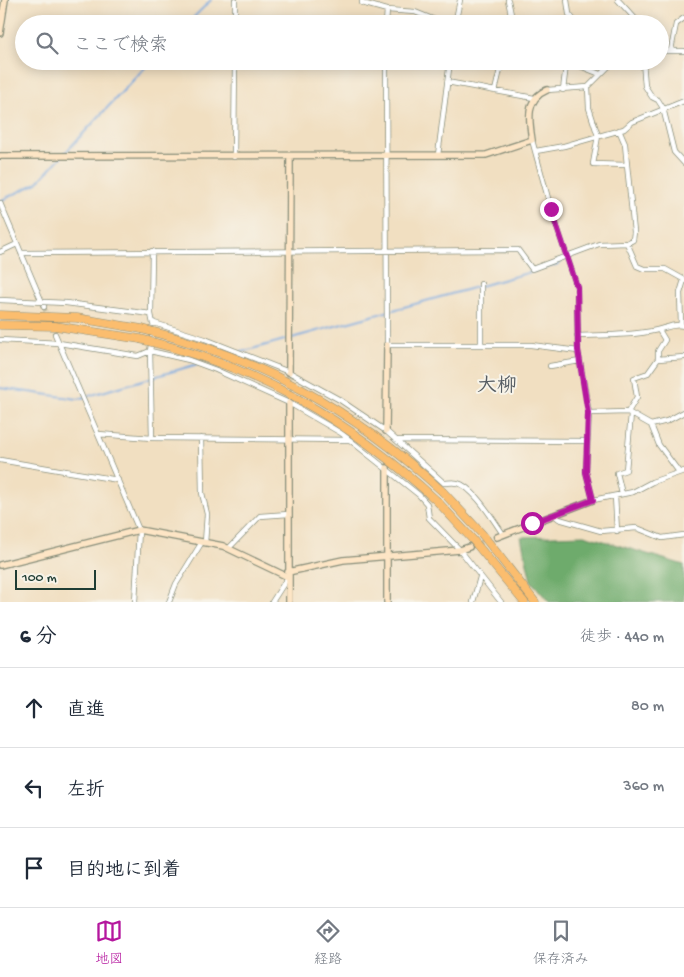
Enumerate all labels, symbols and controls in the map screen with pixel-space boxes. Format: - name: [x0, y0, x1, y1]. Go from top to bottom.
- search box: [15, 15, 669, 70]
- icon: search: [33, 29, 61, 57]
- text: ここで検索: [73, 35, 168, 58]
- route end: [540, 198, 563, 221]
- district label: 大柳: [477, 375, 517, 399]
- route start: [521, 512, 544, 535]
- scale bar: [15, 567, 96, 590]
- text: 100 m: [22, 570, 57, 587]
- text: 6 分: [20, 626, 57, 651]
- text: 徒歩 · 440 m: [580, 629, 664, 648]
- icon: ahead: [20, 694, 48, 722]
- text: 80 m: [631, 698, 664, 717]
- text: 直進: [67, 700, 105, 723]
- icon: left: [20, 774, 48, 802]
- text: 360 m: [623, 778, 664, 797]
- text: 左折: [67, 780, 105, 803]
- icon: arrive: [20, 854, 48, 882]
- text: 目的地に到着: [67, 860, 181, 883]
- tab: 地図: [95, 917, 123, 969]
- tab: 経路: [314, 917, 342, 969]
- tab: 保存済み: [533, 917, 589, 969]

